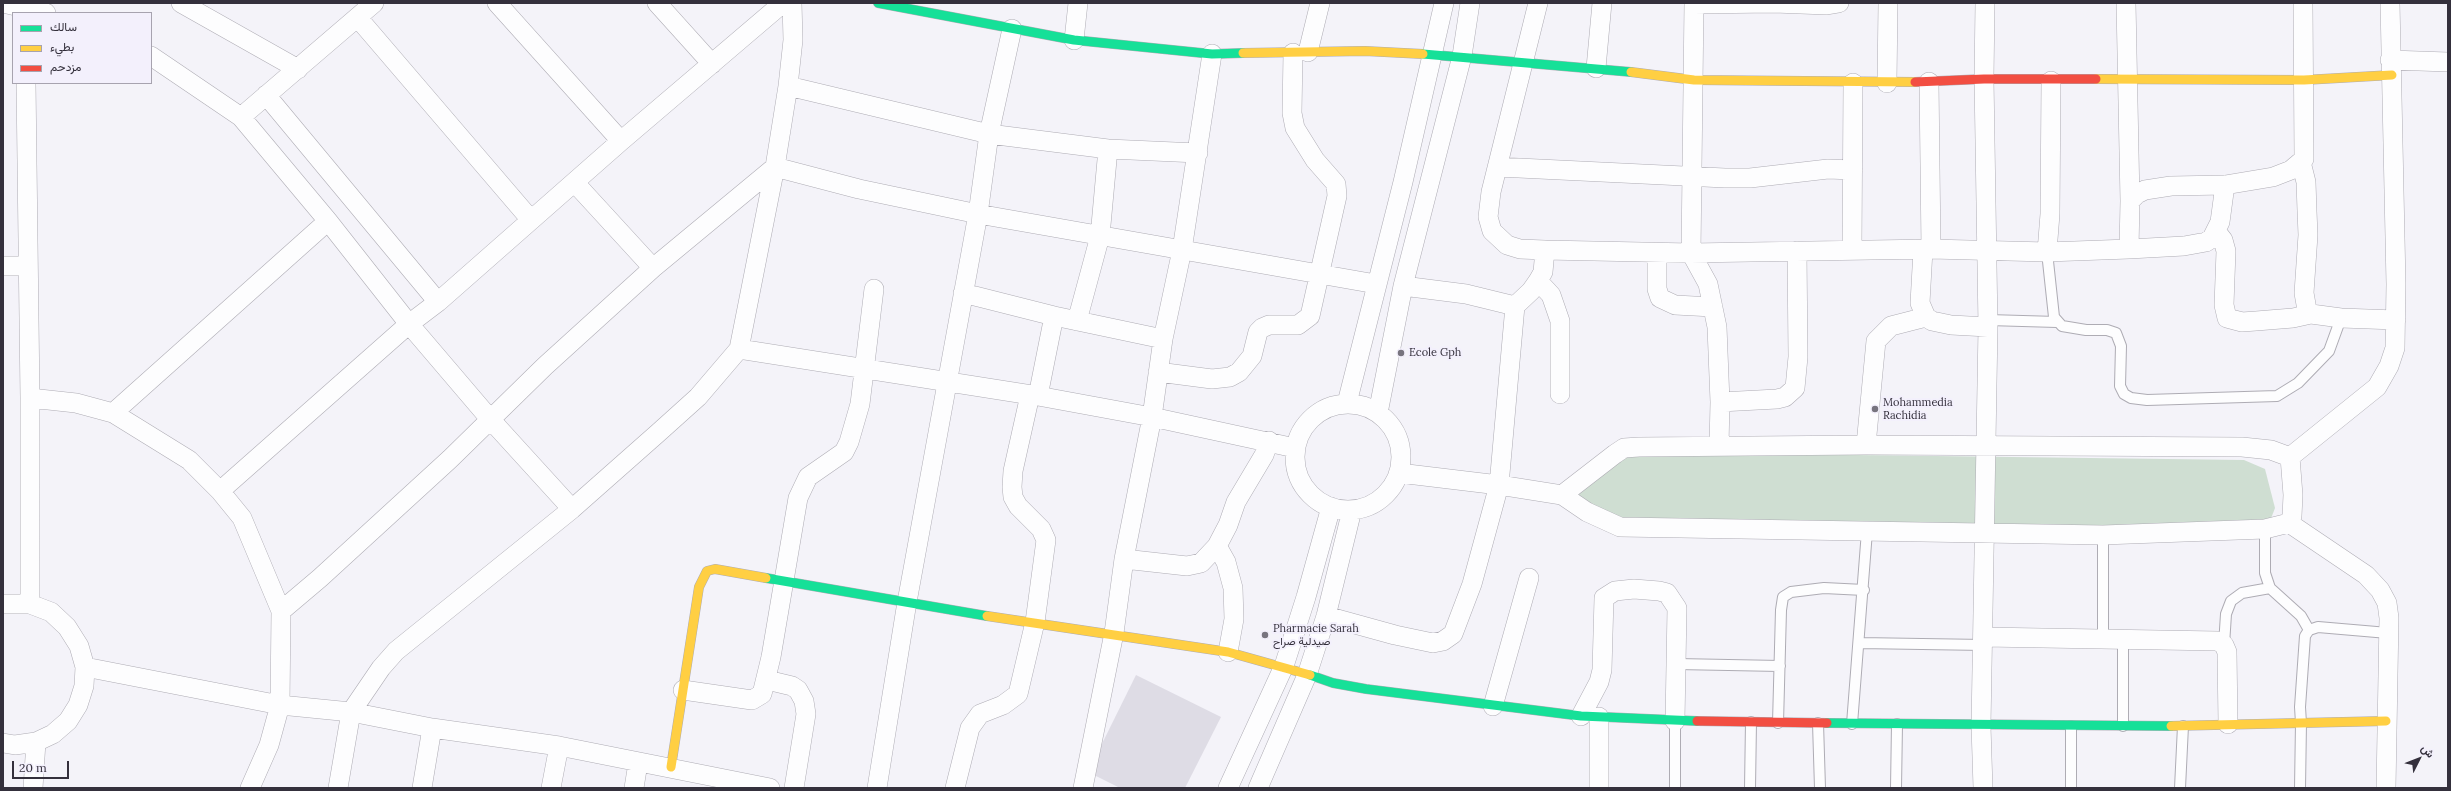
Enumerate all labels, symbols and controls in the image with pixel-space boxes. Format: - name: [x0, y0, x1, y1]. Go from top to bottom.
- legend: [12, 12, 152, 84]
- text: سالك: [50, 19, 77, 34]
- text: بطيء: [50, 39, 74, 54]
- text: مزدحم: [50, 59, 81, 74]
- place label: Ecole Gph: [1409, 346, 1461, 360]
- marker: Ecole Gph: [1396, 348, 1406, 358]
- place label: Mohammedia Rachidia: [1883, 396, 1953, 422]
- marker: Mohammedia Rachidia: [1870, 404, 1880, 414]
- place label: Pharmacie Sarah صيدلية صراح: [1273, 622, 1359, 648]
- marker: Pharmacie Sarah صيدلية صراح: [1260, 630, 1270, 640]
- north arrow: [2399, 739, 2439, 779]
- text: ش: [2418, 741, 2438, 761]
- scale bar: [14, 753, 71, 779]
- text: 20 m: [19, 760, 47, 775]

